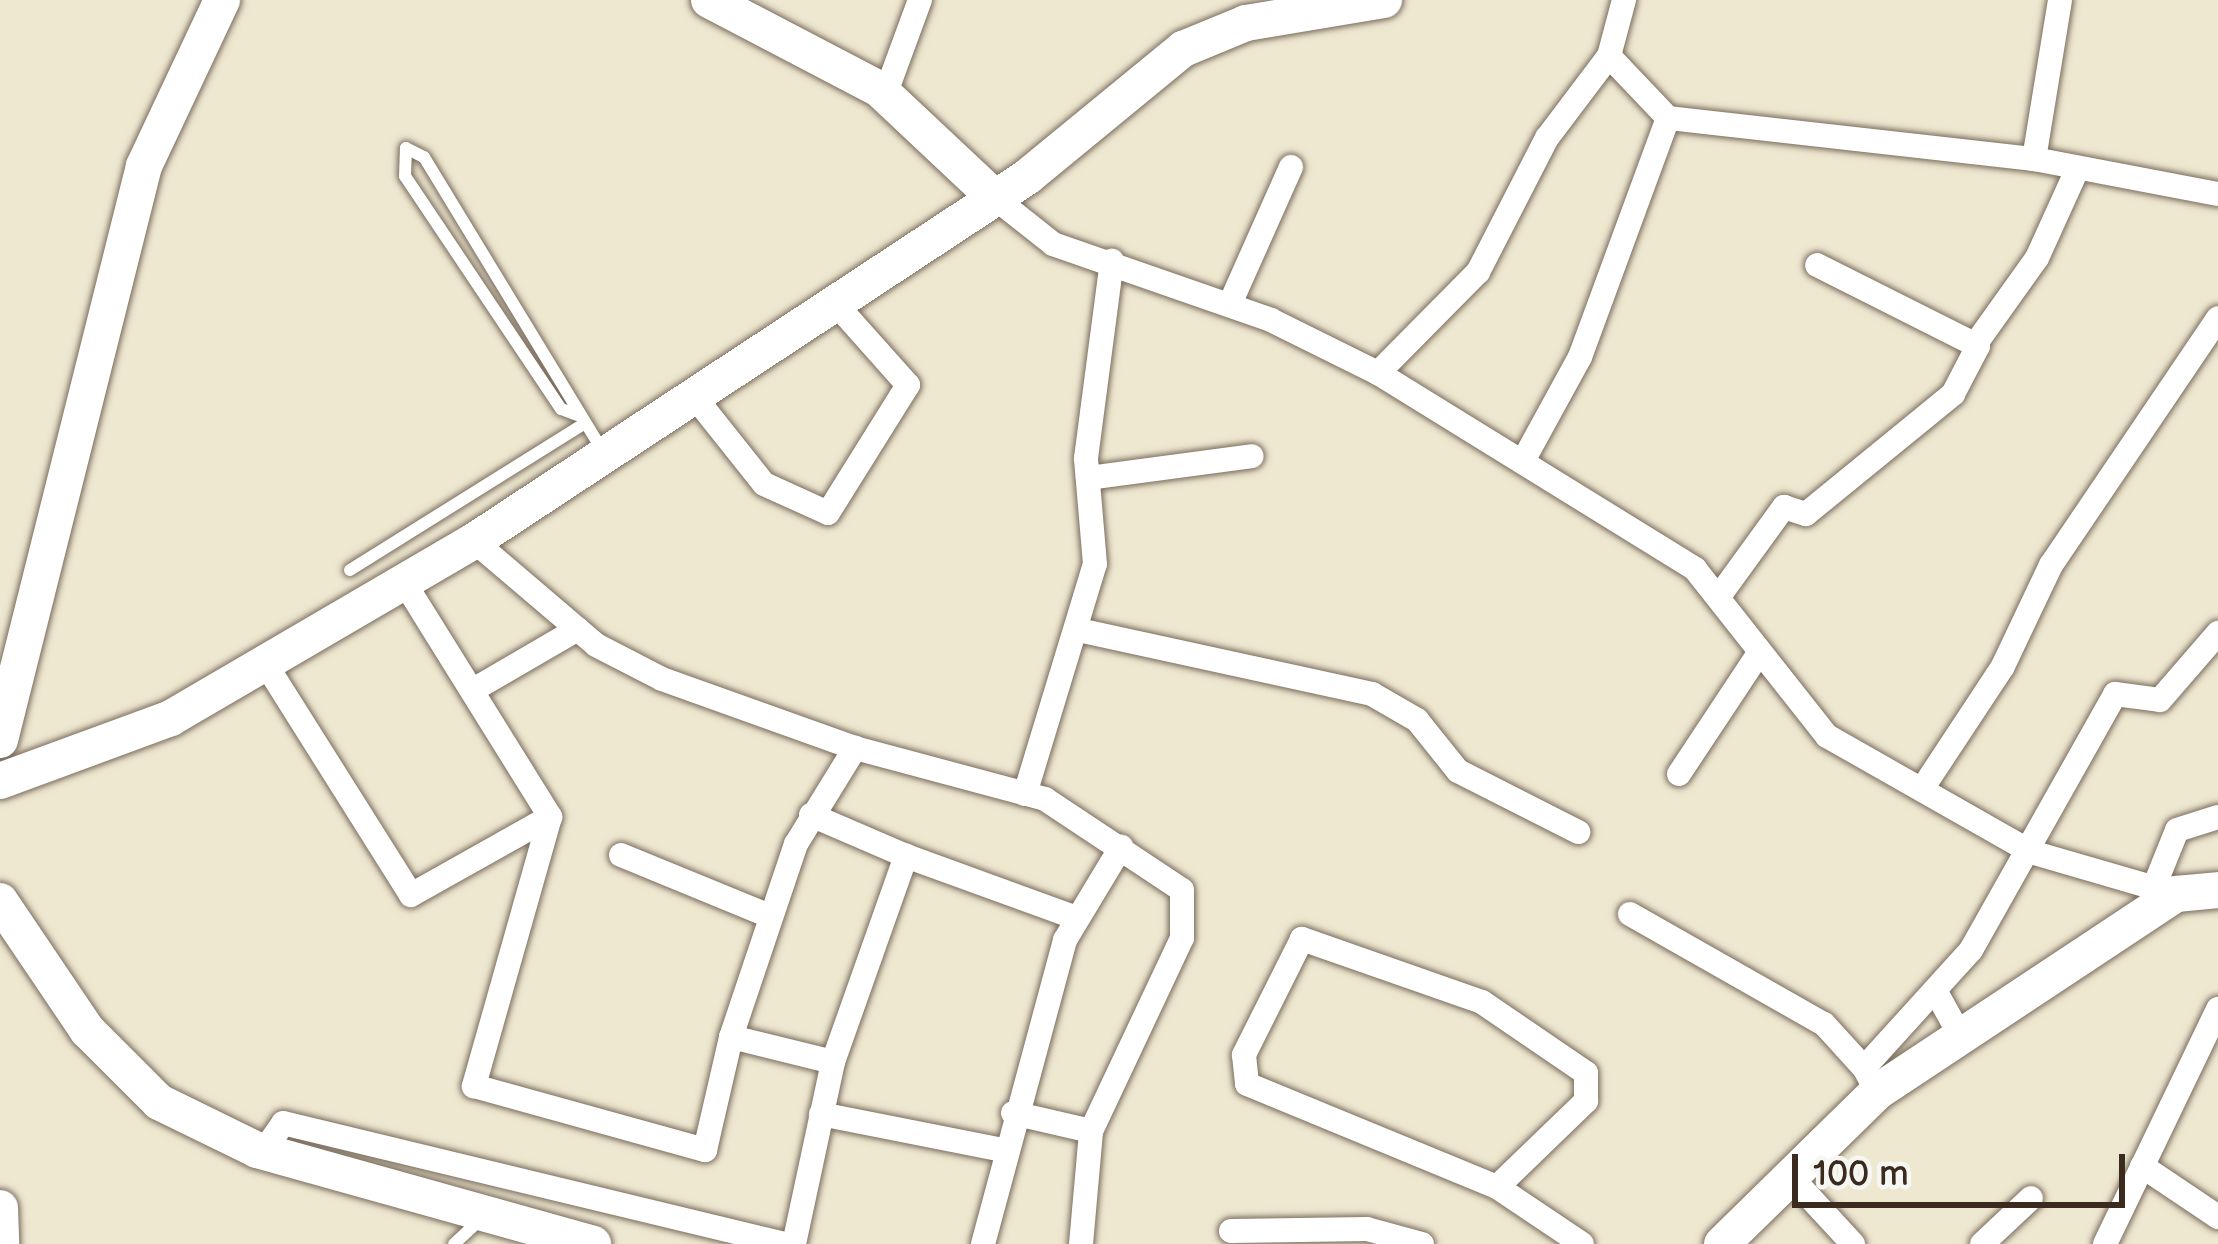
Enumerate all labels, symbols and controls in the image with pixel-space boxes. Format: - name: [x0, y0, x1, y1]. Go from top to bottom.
- scale bar: [1798, 1130, 2131, 1204]
- text: 100 m: [1813, 1153, 1909, 1196]

